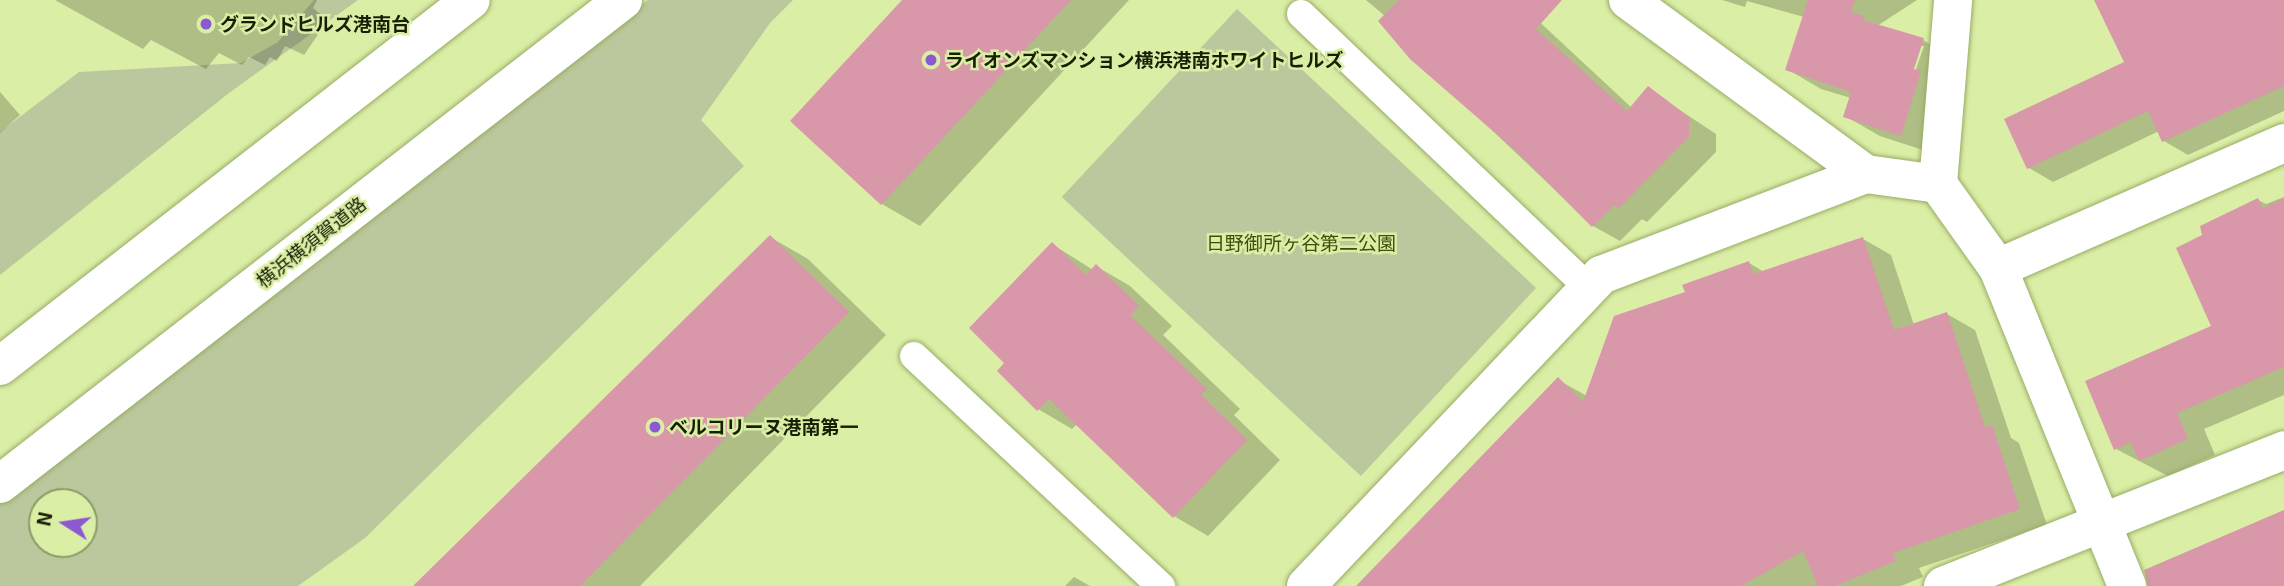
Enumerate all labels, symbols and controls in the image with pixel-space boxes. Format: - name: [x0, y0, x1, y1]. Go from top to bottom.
- place label: グランドヒルズ港南台: [220, 13, 410, 35]
- marker: グランドヒルズ港南台: [198, 16, 214, 32]
- place label: ライオンズマンション横浜港南ホワイトヒルズ: [945, 49, 1344, 71]
- marker: ライオンズマンション横浜港南ホワイトヒルズ: [923, 52, 939, 68]
- street label: 横浜横須賀道路: [252, 192, 370, 292]
- park label: 日野御所ヶ谷第二公園: [1206, 232, 1396, 254]
- place label: ベルコリーヌ港南第一: [669, 416, 859, 438]
- marker: ベルコリーヌ港南第一: [647, 419, 663, 435]
- north arrow: [28, 488, 98, 558]
- text: N: [31, 510, 57, 528]

